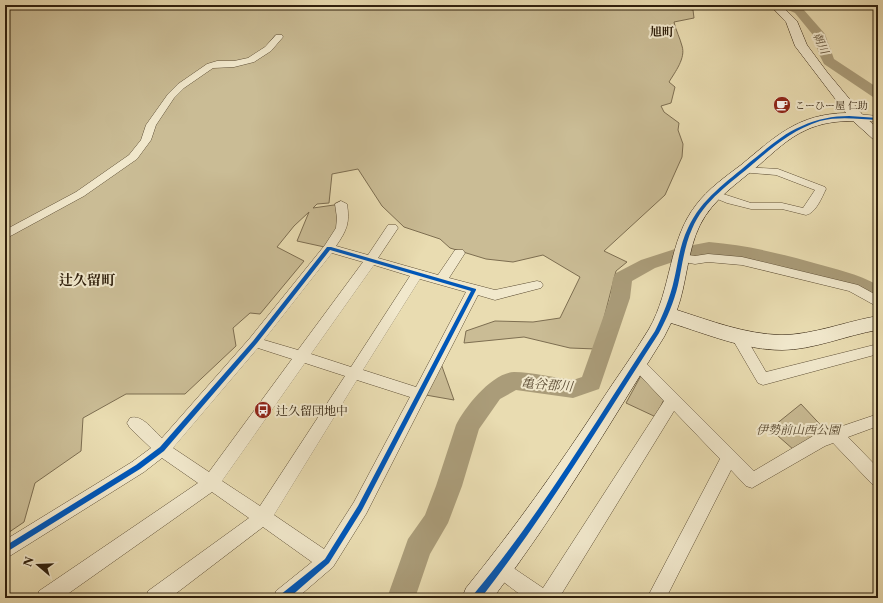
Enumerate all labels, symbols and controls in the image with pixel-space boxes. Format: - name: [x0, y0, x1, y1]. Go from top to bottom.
- district label: 旭町: [650, 24, 674, 39]
- water label: 朝川: [810, 30, 832, 57]
- cafe icon: こーひー屋 仁助: [772, 95, 792, 115]
- place label: こーひー屋 仁助: [795, 99, 868, 112]
- district label: 辻久留町: [59, 271, 116, 289]
- water label: 亀谷郡川: [520, 374, 576, 394]
- bus stop icon: 辻久留団地中: [253, 400, 273, 420]
- place label: 辻久留団地中: [276, 403, 348, 418]
- park label: 伊勢前山西公園: [756, 422, 842, 437]
- north arrow: [18, 545, 58, 585]
- text: N: [20, 555, 37, 569]

